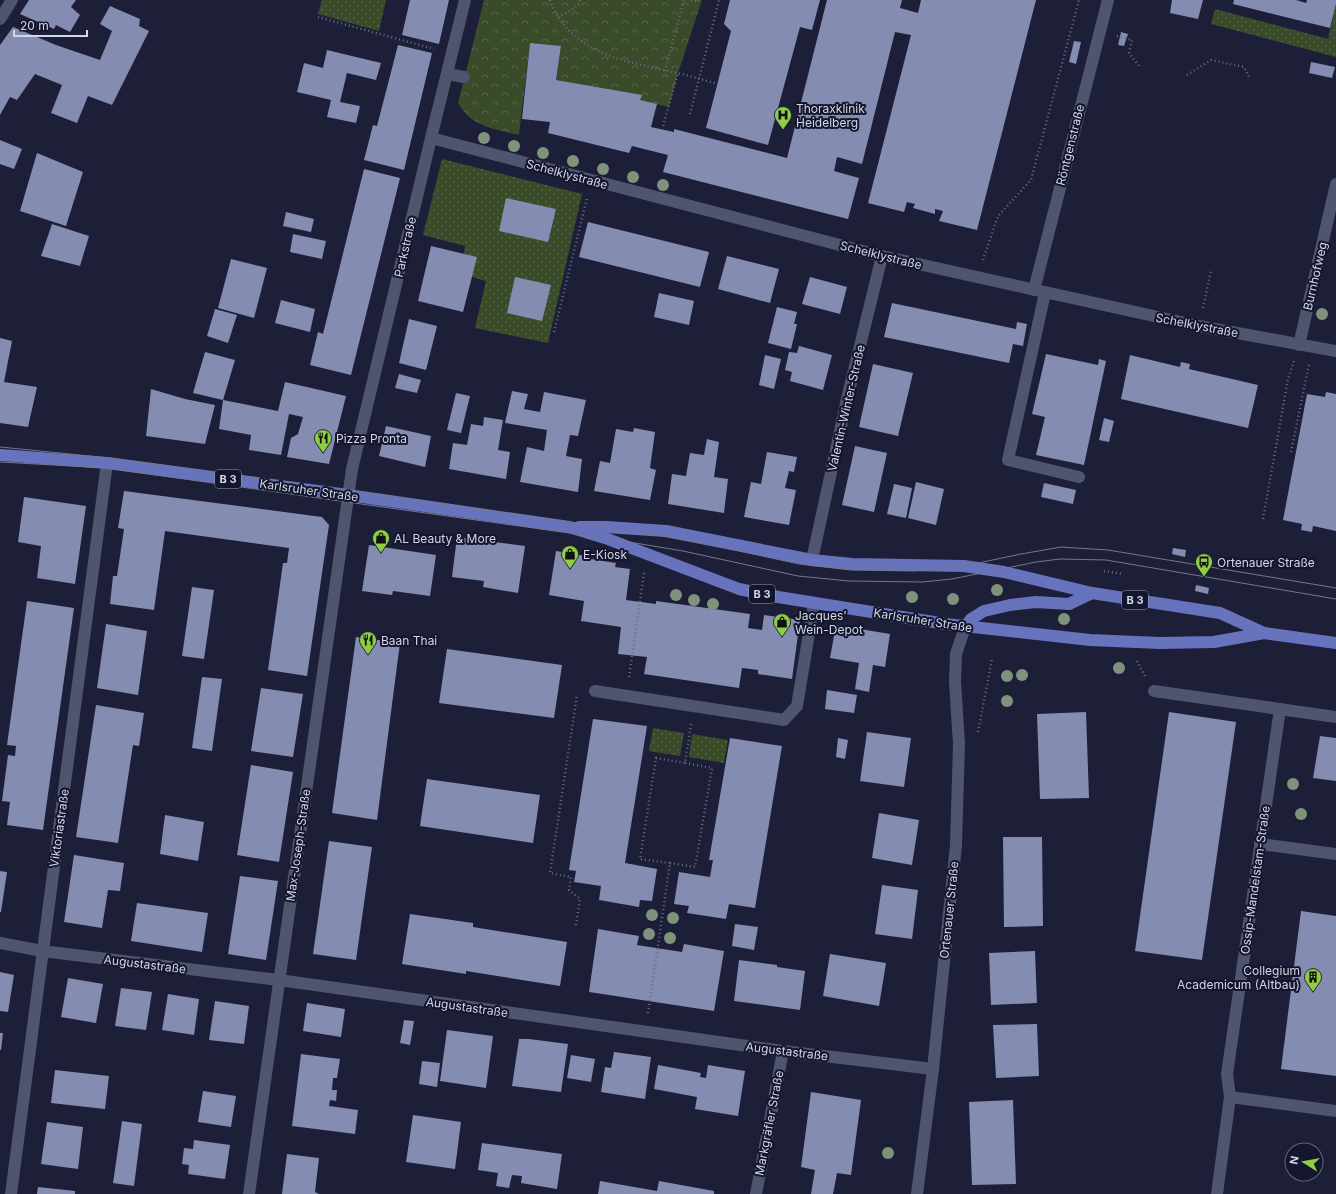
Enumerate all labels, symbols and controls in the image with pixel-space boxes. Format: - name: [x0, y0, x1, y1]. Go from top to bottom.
- scale bar: [14, 12, 87, 38]
- text: 20 m: [20, 18, 49, 33]
- place label: Thoraxklinik Heidelberg: [796, 101, 865, 130]
- street label: Röntgenstraße: [1053, 103, 1087, 187]
- hospital icon: Thoraxklinik Heidelberg: [773, 105, 793, 130]
- street label: Schelklystraße: [525, 156, 609, 192]
- street label: Parkstraße: [391, 215, 419, 279]
- street label: Schelklystraße: [839, 238, 923, 272]
- street label: Burnhofweg: [1300, 240, 1330, 312]
- street label: Schelklystraße: [1154, 310, 1240, 340]
- street label: Valentin-Winter-Straße: [824, 343, 868, 473]
- restaurant icon: Pizza Pronta: [313, 428, 333, 453]
- place label: Pizza Pronta: [336, 431, 407, 446]
- road number: B 3: [215, 470, 241, 488]
- street label: Karlsruher Straße: [259, 476, 359, 504]
- shop icon: AL Beauty & More: [371, 528, 391, 553]
- place label: AL Beauty & More: [394, 531, 496, 546]
- shop icon: E-Kiosk: [560, 544, 580, 569]
- place label: E-Kiosk: [583, 547, 627, 562]
- bus stop icon: Ortenauer Straße: [1194, 552, 1214, 577]
- place label: Ortenauer Straße: [1217, 555, 1315, 570]
- road number: B 3: [749, 585, 775, 603]
- road number: B 3: [1122, 591, 1148, 609]
- street label: Karlsruher Straße: [873, 605, 973, 635]
- place label: Jacques’ Wein-Depot: [795, 608, 863, 637]
- shop icon: Jacques’ Wein-Depot: [772, 612, 792, 637]
- restaurant icon: Baan Thai: [358, 630, 378, 655]
- place label: Baan Thai: [381, 633, 437, 648]
- street label: Viktoriastraße: [46, 788, 72, 868]
- street label: Max-Joseph-Straße: [283, 788, 313, 902]
- street label: Ossip-Mandelstam-Straße: [1237, 805, 1273, 955]
- street label: Ortenauer Straße: [936, 861, 962, 959]
- street label: Augustastraße: [103, 952, 187, 976]
- place label: Collegium Academicum (Altbau): [1177, 963, 1300, 992]
- building icon: Collegium Academicum (Altbau): [1303, 967, 1323, 992]
- street label: Augustastraße: [425, 994, 509, 1020]
- street label: Augustastraße: [745, 1039, 829, 1063]
- street label: Markgräfler Straße: [751, 1069, 787, 1177]
- north arrow: [1284, 1142, 1324, 1182]
- text: N: [1287, 1155, 1302, 1166]

